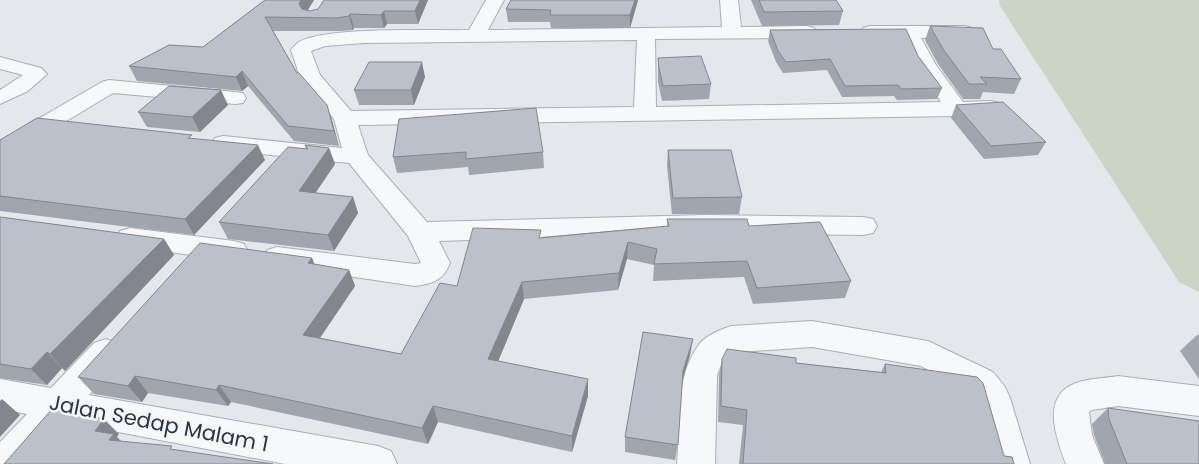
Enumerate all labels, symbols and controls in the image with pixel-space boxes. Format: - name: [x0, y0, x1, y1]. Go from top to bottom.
- street label: Jalan Sedap Malam 1: [47, 388, 271, 458]

